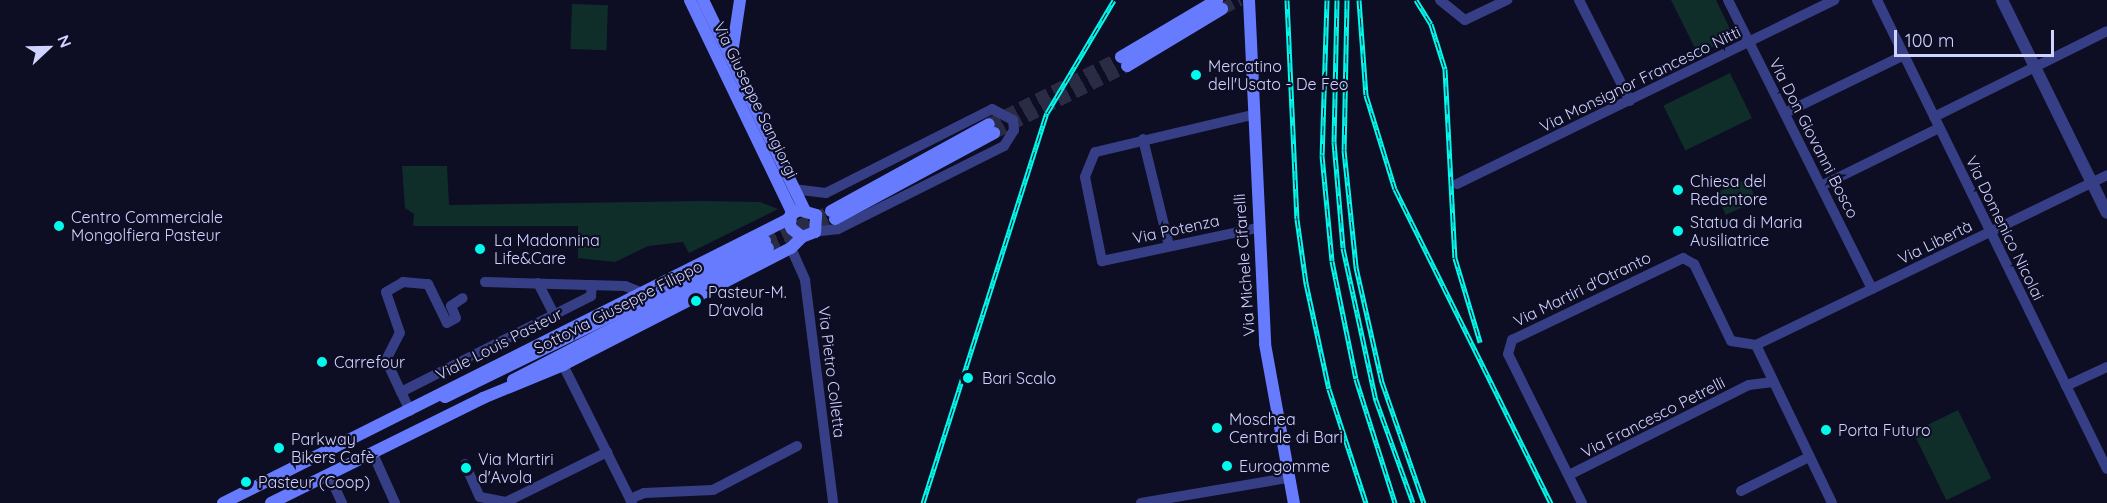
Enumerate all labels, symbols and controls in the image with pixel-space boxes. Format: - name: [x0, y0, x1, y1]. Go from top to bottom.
- north arrow: [18, 18, 78, 78]
- scale bar: [1897, 18, 2058, 56]
- street label: Via Giuseppe Sangiorgi: [710, 19, 802, 181]
- street label: Via Monsignor Francesco Nitti: [1537, 22, 1743, 136]
- text: 100 m: [1905, 29, 1954, 52]
- text: N: [53, 32, 76, 50]
- street label: Via Don Giovanni Bosco: [1765, 55, 1863, 221]
- place label: Mercatino dell'Usato - De Feo: [1208, 56, 1348, 94]
- marker: Mercatino dell'Usato - De Feo: [1189, 68, 1203, 82]
- street label: Via Domenico Nicolai: [1962, 153, 2048, 303]
- place label: Chiesa del Redentore: [1690, 171, 1768, 209]
- marker: Chiesa del Redentore: [1671, 183, 1685, 197]
- street label: Via Michele Cifarelli: [1229, 193, 1259, 337]
- place label: Centro Commerciale Mongolfiera Pasteur: [71, 207, 223, 245]
- street label: Via Potenza: [1131, 210, 1221, 248]
- place label: Statua di Maria Ausiliatrice: [1690, 212, 1802, 250]
- street label: Via Libertà: [1895, 216, 1975, 268]
- marker: Centro Commerciale Mongolfiera Pasteur: [52, 219, 66, 233]
- marker: Statua di Maria Ausiliatrice: [1671, 224, 1685, 238]
- place label: La Madonnina Life&Care: [494, 230, 600, 268]
- marker: La Madonnina Life&Care: [471, 240, 489, 258]
- street label: Via Martiri d'Otranto: [1510, 247, 1654, 331]
- street label: Sottovia Giuseppe Filippo: [531, 256, 705, 358]
- place label: Pasteur-M. D'avola: [708, 282, 787, 320]
- marker: Pasteur-M. D'avola: [689, 294, 703, 308]
- street label: Viale Louis Pasteur: [432, 304, 566, 384]
- street label: Via Pietro Colletta: [814, 305, 850, 439]
- place label: Carrefour: [334, 352, 405, 372]
- marker: Carrefour: [315, 355, 329, 369]
- place label: Bari Scalo: [982, 368, 1056, 388]
- marker: Bari Scalo: [959, 369, 977, 387]
- street label: Via Francesco Petrelli: [1578, 372, 1728, 462]
- place label: Moschea Centrale di Bari: [1229, 409, 1343, 447]
- place label: Porta Futuro: [1838, 420, 1931, 440]
- marker: Moschea Centrale di Bari: [1210, 421, 1224, 435]
- marker: Porta Futuro: [1819, 423, 1833, 437]
- place label: Parkway Bikers Cafè: [291, 429, 374, 467]
- marker: Parkway Bikers Cafè: [272, 441, 286, 455]
- place label: Via Martiri d'Avola: [478, 449, 554, 487]
- place label: Eurogomme: [1239, 456, 1330, 476]
- marker: Eurogomme: [1220, 459, 1234, 473]
- marker: Via Martiri d'Avola: [459, 461, 473, 475]
- place label: Pasteur (Coop): [258, 472, 370, 492]
- marker: Pasteur (Coop): [239, 475, 253, 489]

